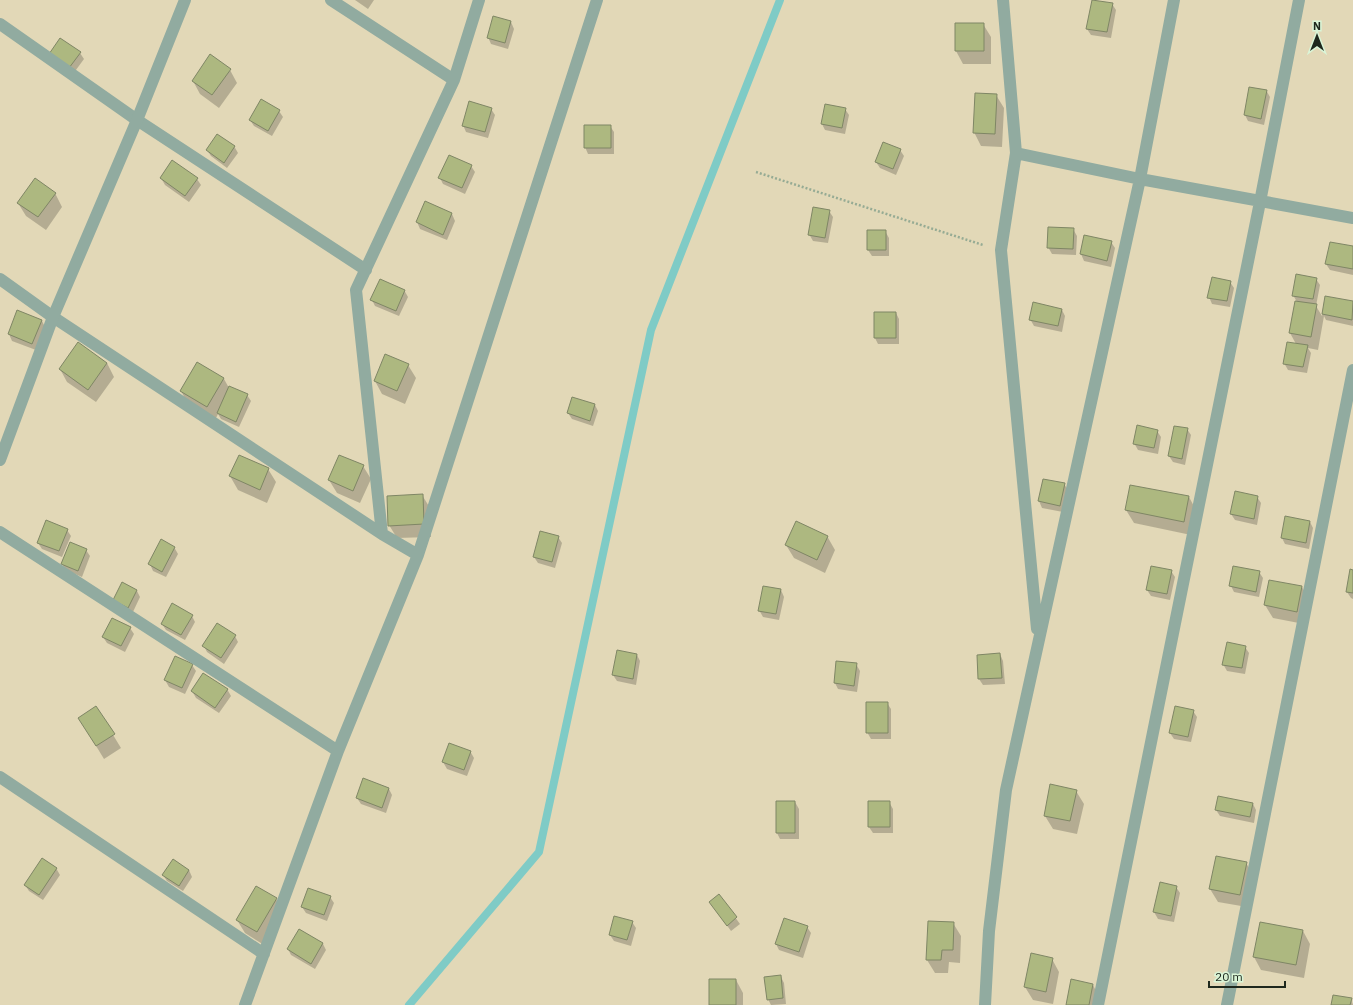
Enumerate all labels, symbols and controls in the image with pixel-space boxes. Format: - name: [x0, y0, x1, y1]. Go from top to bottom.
- north arrow: [1297, 16, 1337, 56]
- text: N: [1313, 19, 1321, 33]
- scale bar: [1209, 963, 1285, 989]
- text: 20 m: [1215, 969, 1243, 984]

